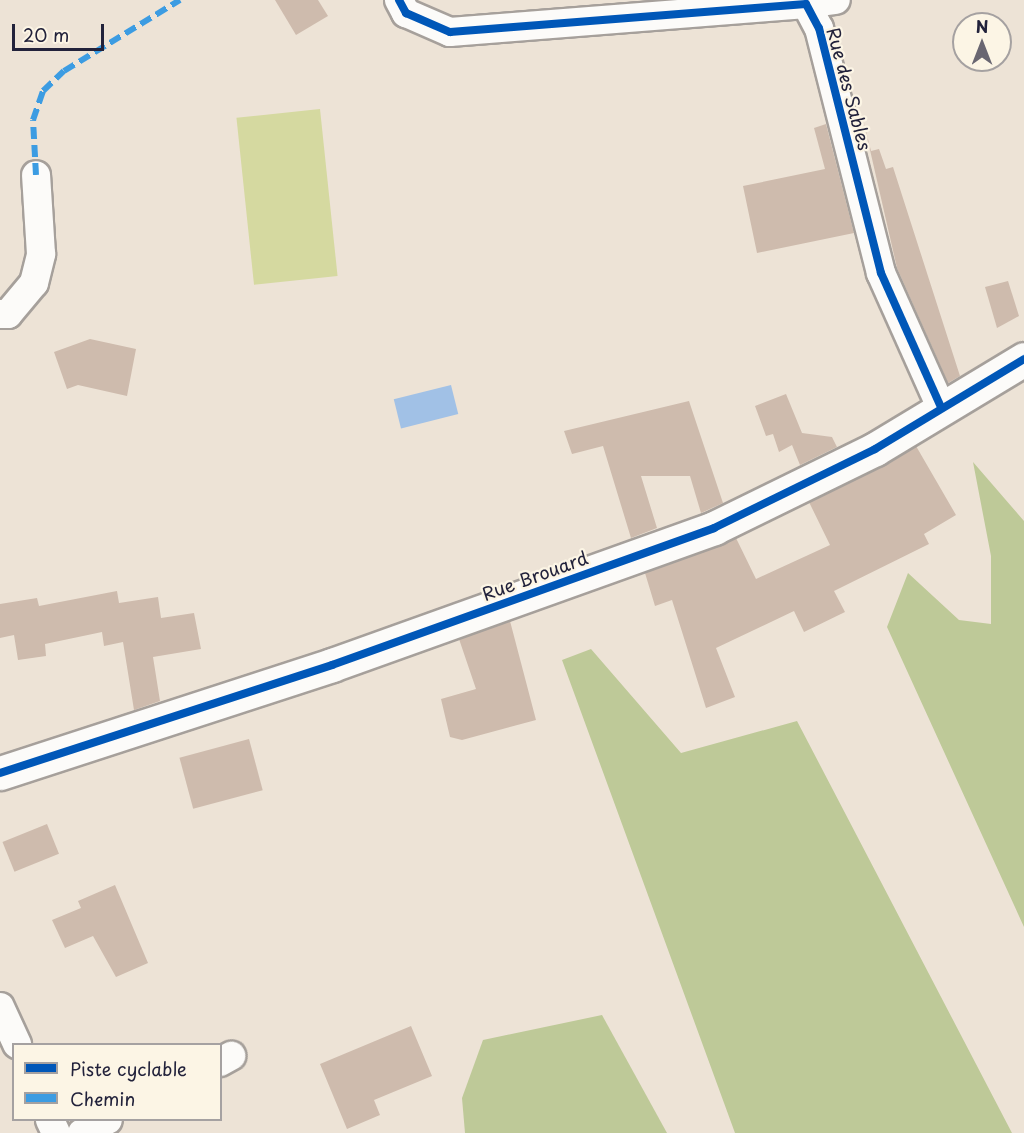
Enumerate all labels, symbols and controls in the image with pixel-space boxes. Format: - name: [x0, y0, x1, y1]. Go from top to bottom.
- scale bar: [15, 12, 106, 50]
- north arrow: [952, 12, 1012, 72]
- text: N: [976, 14, 988, 38]
- text: 20 m: [23, 21, 69, 48]
- street label: Rue des Sables: [822, 24, 876, 154]
- street label: Rue Brouard: [479, 547, 591, 605]
- legend: [12, 1043, 222, 1121]
- text: Piste cyclable: [70, 1055, 187, 1082]
- text: Chemin: [70, 1085, 135, 1112]

